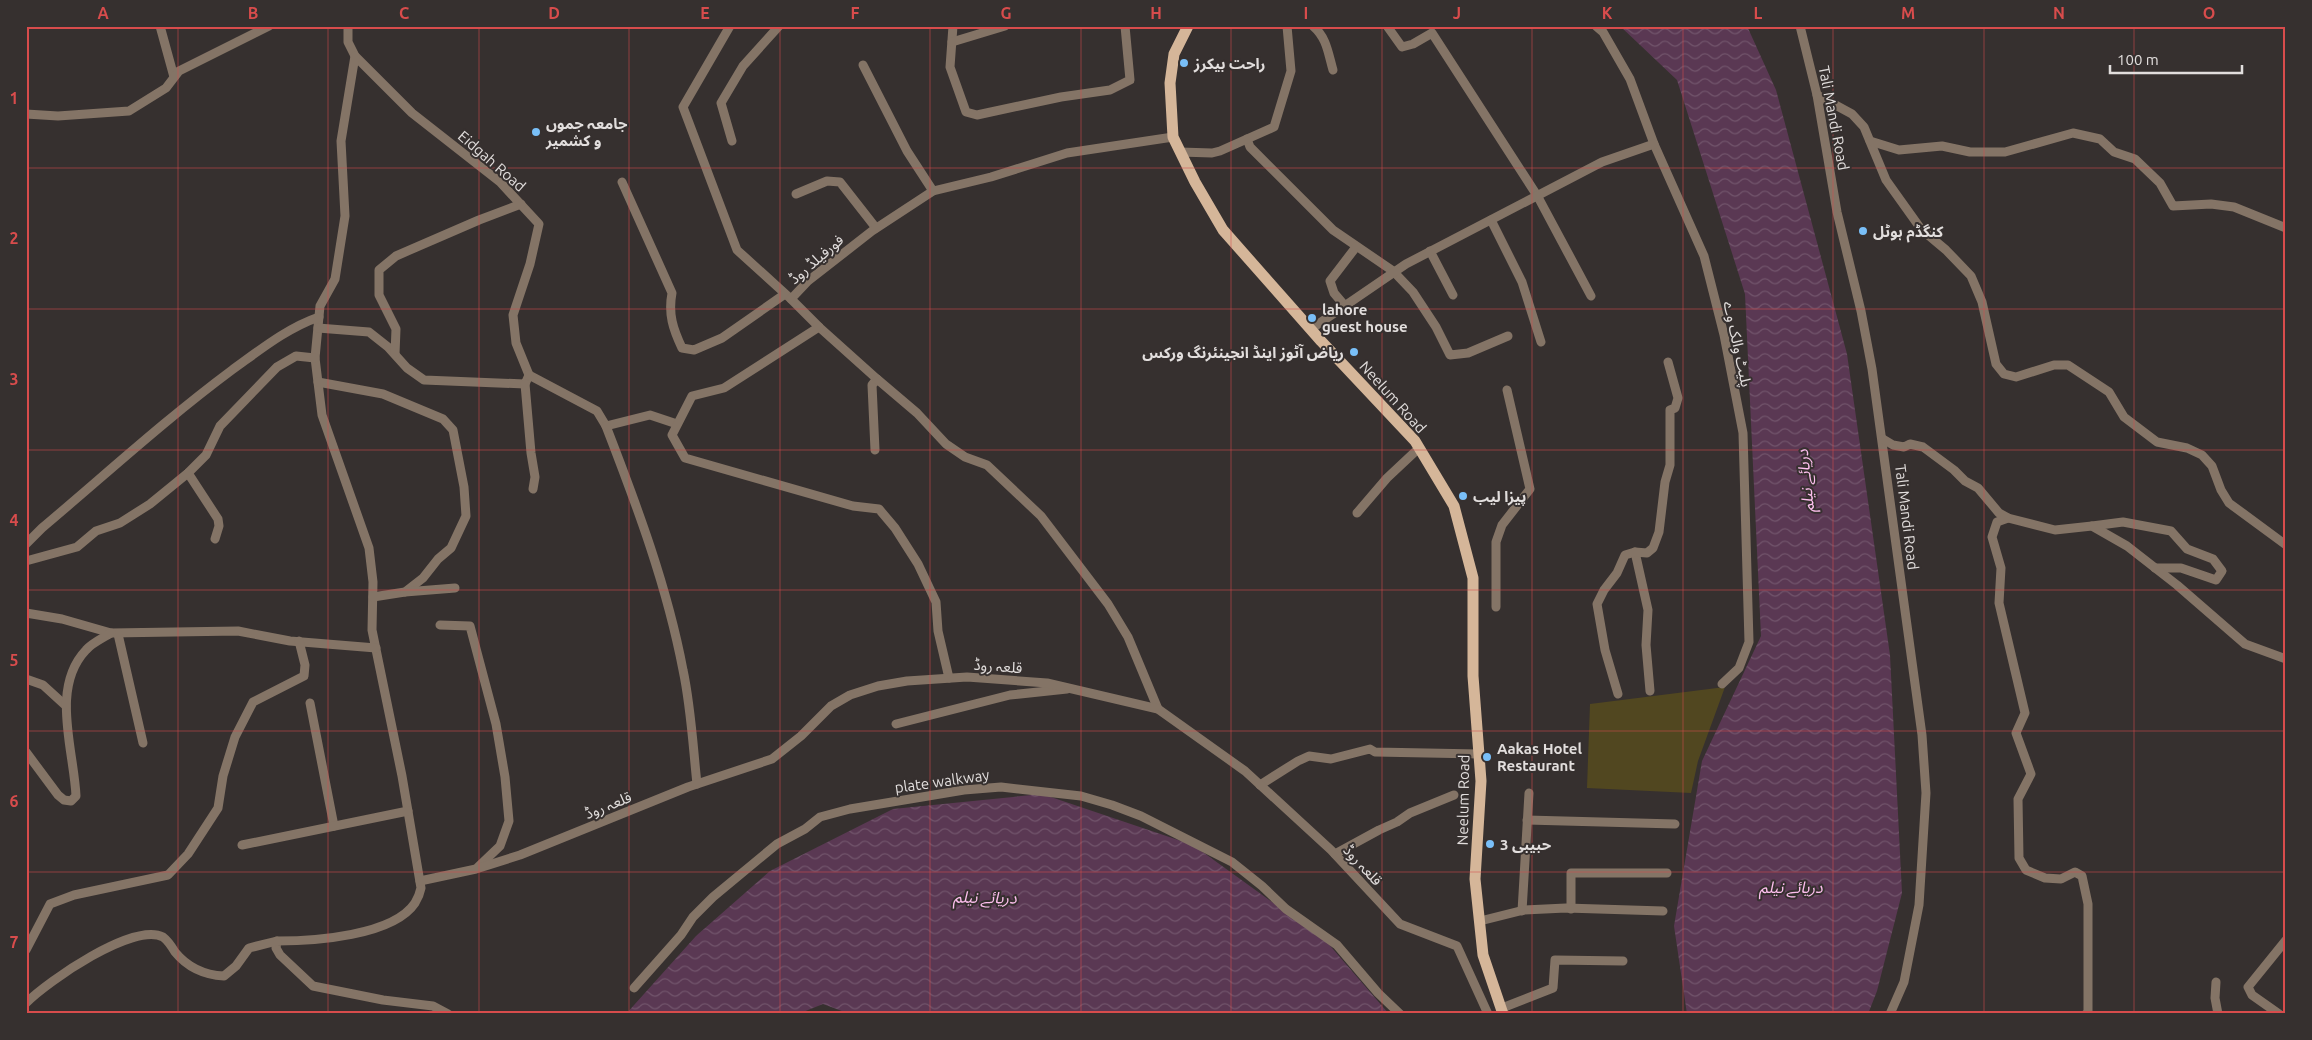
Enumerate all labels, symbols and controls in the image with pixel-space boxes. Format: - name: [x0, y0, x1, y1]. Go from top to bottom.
- text: A: [97, 4, 109, 22]
- text: B: [248, 4, 258, 22]
- text: C: [399, 4, 409, 22]
- text: D: [548, 4, 560, 22]
- text: E: [700, 4, 710, 22]
- text: F: [851, 4, 860, 22]
- text: G: [1000, 4, 1012, 22]
- text: H: [1150, 4, 1162, 22]
- text: I: [1304, 4, 1308, 22]
- text: J: [1453, 4, 1461, 22]
- text: K: [1602, 4, 1613, 22]
- text: L: [1754, 4, 1763, 22]
- text: M: [1901, 4, 1915, 22]
- text: N: [2053, 4, 2065, 22]
- text: O: [2203, 4, 2215, 22]
- scale bar: [2110, 42, 2242, 74]
- text: 100 m: [2117, 51, 2159, 68]
- place label: راحت بیکرز: [1193, 55, 1265, 73]
- marker: راحت بیکرز: [1178, 57, 1190, 69]
- street label: Tali Mandi Road: [1816, 64, 1852, 172]
- text: 1: [9, 89, 19, 107]
- place label: جامعہ جموں و کشمیر: [545, 115, 628, 150]
- marker: جامعہ جموں و کشمیر: [530, 126, 542, 138]
- street label: Eidgah Road: [455, 127, 529, 195]
- place label: کنگڈم ہوٹل: [1873, 223, 1944, 243]
- marker: کنگڈم ہوٹل: [1857, 225, 1869, 237]
- text: 2: [9, 229, 19, 247]
- street label: فورفیلڈ روڈ: [785, 231, 848, 288]
- street label: پلیٹ والک وے: [1719, 299, 1755, 389]
- place label: lahore guest house: [1322, 301, 1408, 335]
- marker: lahore guest house: [1306, 312, 1318, 324]
- place label: ریاض آٹوز اینڈ انجینئرنگ ورکس: [1142, 344, 1344, 362]
- marker: ریاض آٹوز اینڈ انجینئرنگ ورکس: [1348, 346, 1360, 358]
- street label: Neelum Road: [1356, 358, 1430, 436]
- text: 3: [9, 370, 19, 388]
- water label: دریائے نیلم: [1793, 448, 1821, 514]
- street label: Tali Mandi Road: [1892, 463, 1922, 571]
- place label: پیزا لیب: [1473, 488, 1526, 506]
- marker: پیزا لیب: [1457, 490, 1469, 502]
- text: 4: [9, 511, 19, 529]
- text: 5: [9, 651, 19, 669]
- street label: قلعہ روڈ: [973, 656, 1023, 677]
- place label: Aakas Hotel Restaurant: [1497, 740, 1582, 774]
- marker: Aakas Hotel Restaurant: [1481, 751, 1493, 763]
- street label: Neelum Road: [1454, 754, 1472, 846]
- street label: plate walkway: [894, 766, 990, 796]
- street label: قلعہ روڈ: [582, 788, 635, 823]
- text: 6: [9, 792, 19, 810]
- place label: حبیبی 3: [1500, 836, 1552, 854]
- marker: حبیبی 3: [1484, 838, 1496, 850]
- street label: قلعہ روڈ: [1339, 841, 1386, 890]
- water label: دریائے نیلم: [1758, 878, 1823, 900]
- water label: دریائے نیلم: [952, 887, 1017, 911]
- text: 7: [9, 933, 19, 951]

